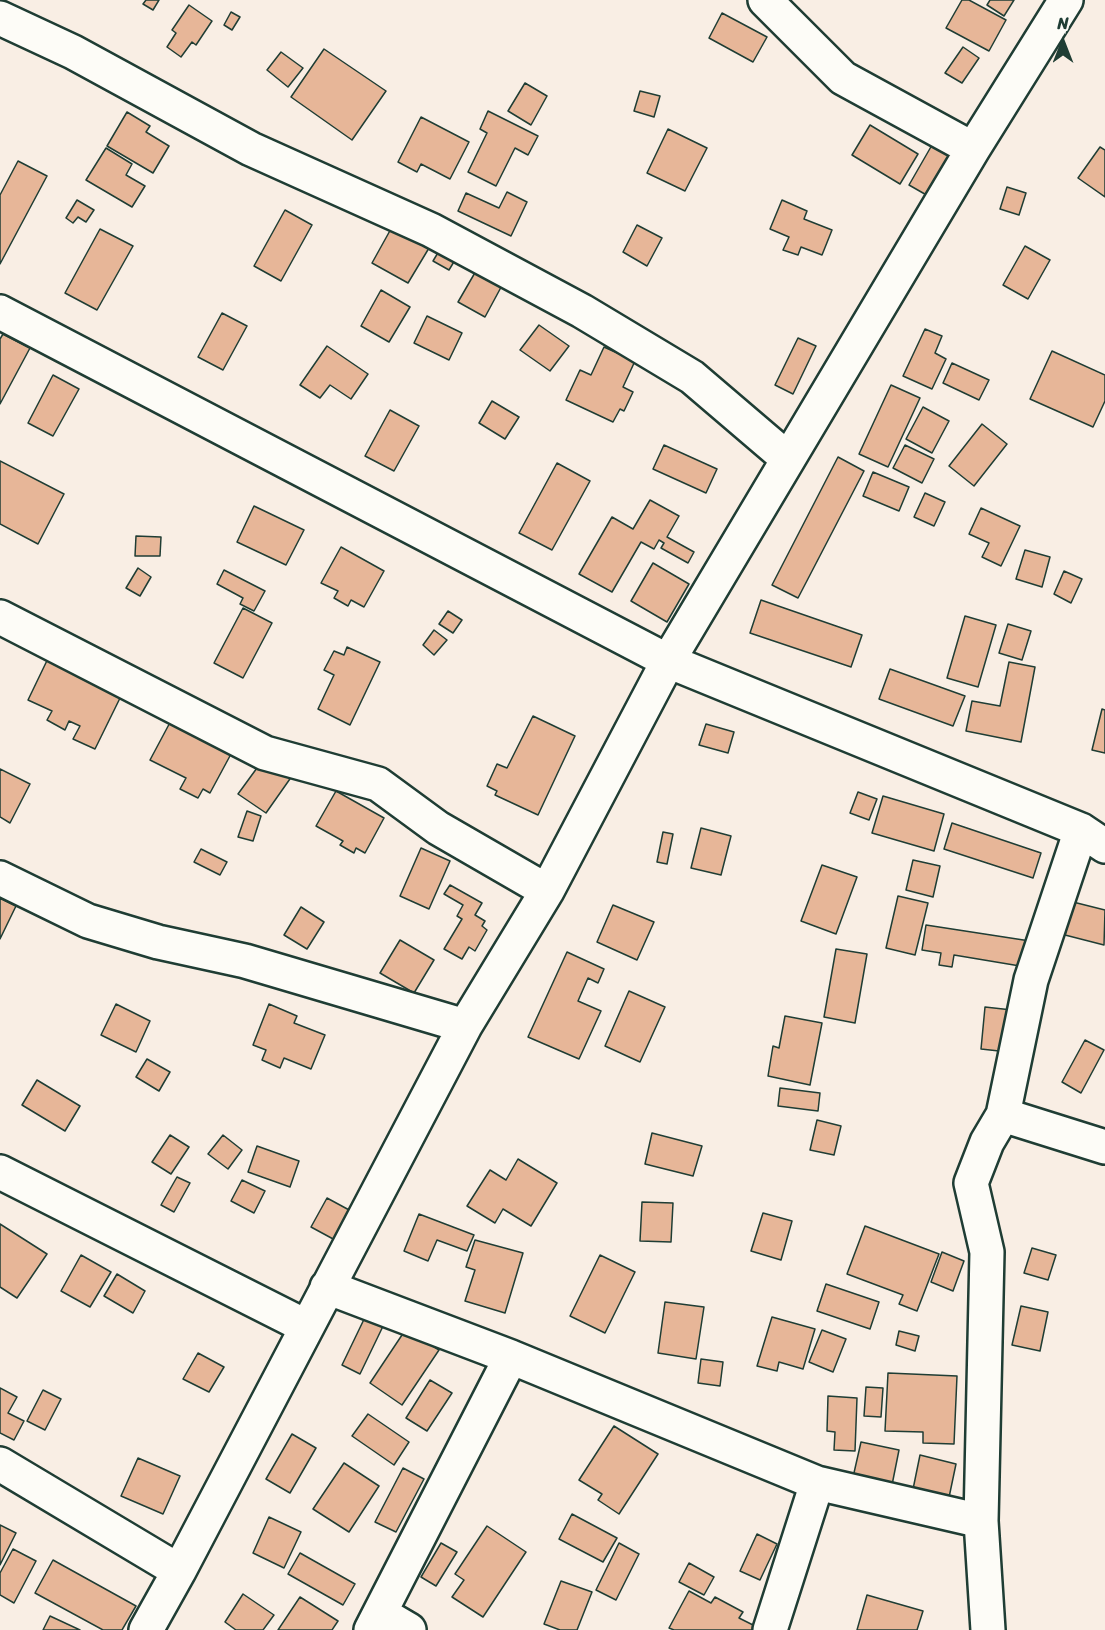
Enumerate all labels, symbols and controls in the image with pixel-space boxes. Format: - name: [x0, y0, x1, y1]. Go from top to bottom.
- text: N: [1057, 9, 1069, 38]
- north arrow: [1033, 12, 1093, 72]

